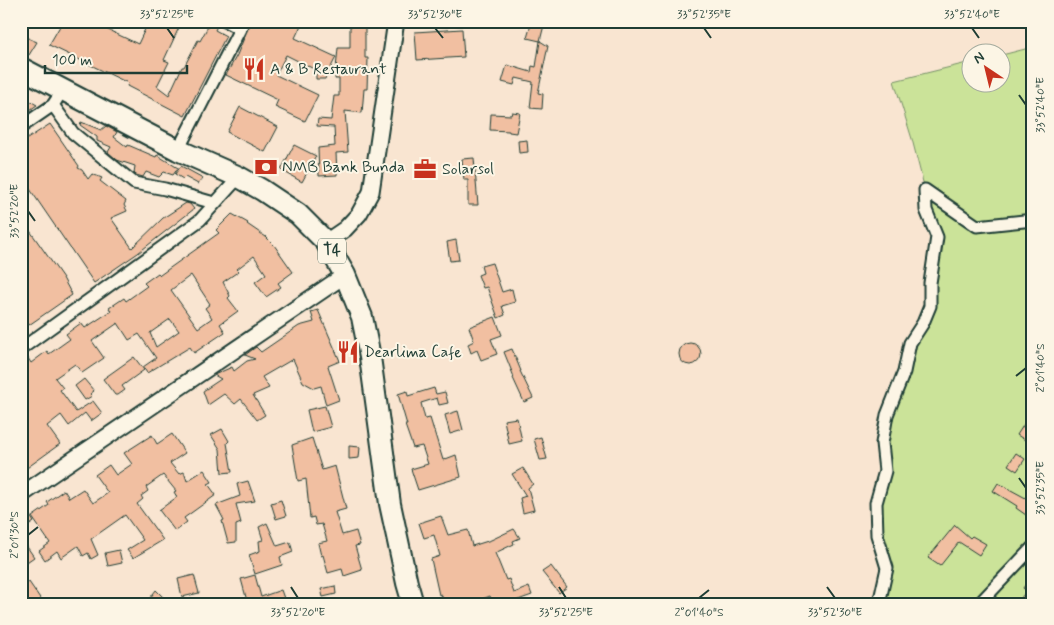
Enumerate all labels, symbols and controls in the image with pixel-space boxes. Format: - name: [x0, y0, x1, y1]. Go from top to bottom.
- text: 33°52'25"E: [140, 7, 194, 23]
- text: 33°52'30"E: [408, 7, 462, 23]
- text: 33°52'35"E: [677, 7, 731, 23]
- text: 33°52'40"E: [944, 7, 1000, 23]
- scale bar: [45, 42, 188, 74]
- north arrow: [962, 42, 1012, 92]
- text: N: [970, 48, 988, 68]
- text: 100 m: [52, 51, 92, 71]
- restaurant icon: A & B Restaurant: [241, 56, 267, 82]
- place label: A & B Restaurant: [270, 59, 387, 80]
- text: 33°52'40"E: [1033, 77, 1049, 133]
- bank icon: NMB Bank Bunda: [253, 154, 279, 180]
- office icon: Solarsol: [412, 156, 438, 182]
- place label: NMB Bank Bunda: [282, 157, 405, 178]
- place label: Solarsol: [442, 159, 494, 180]
- text: 33°52'20"E: [7, 184, 23, 238]
- road number: T4: [318, 238, 346, 264]
- restaurant icon: Dearlima Cafe: [335, 339, 361, 365]
- place label: Dearlima Cafe: [364, 342, 462, 363]
- text: 2°01'40"S: [1033, 343, 1049, 393]
- text: 33°52'35"E: [1033, 461, 1049, 515]
- text: 2°01'30"S: [7, 511, 23, 559]
- text: 33°52'20"E: [271, 605, 325, 621]
- text: 33°52'25"E: [539, 605, 593, 621]
- text: 2°01'40"S: [674, 605, 724, 621]
- text: 33°52'30"E: [808, 605, 862, 621]

